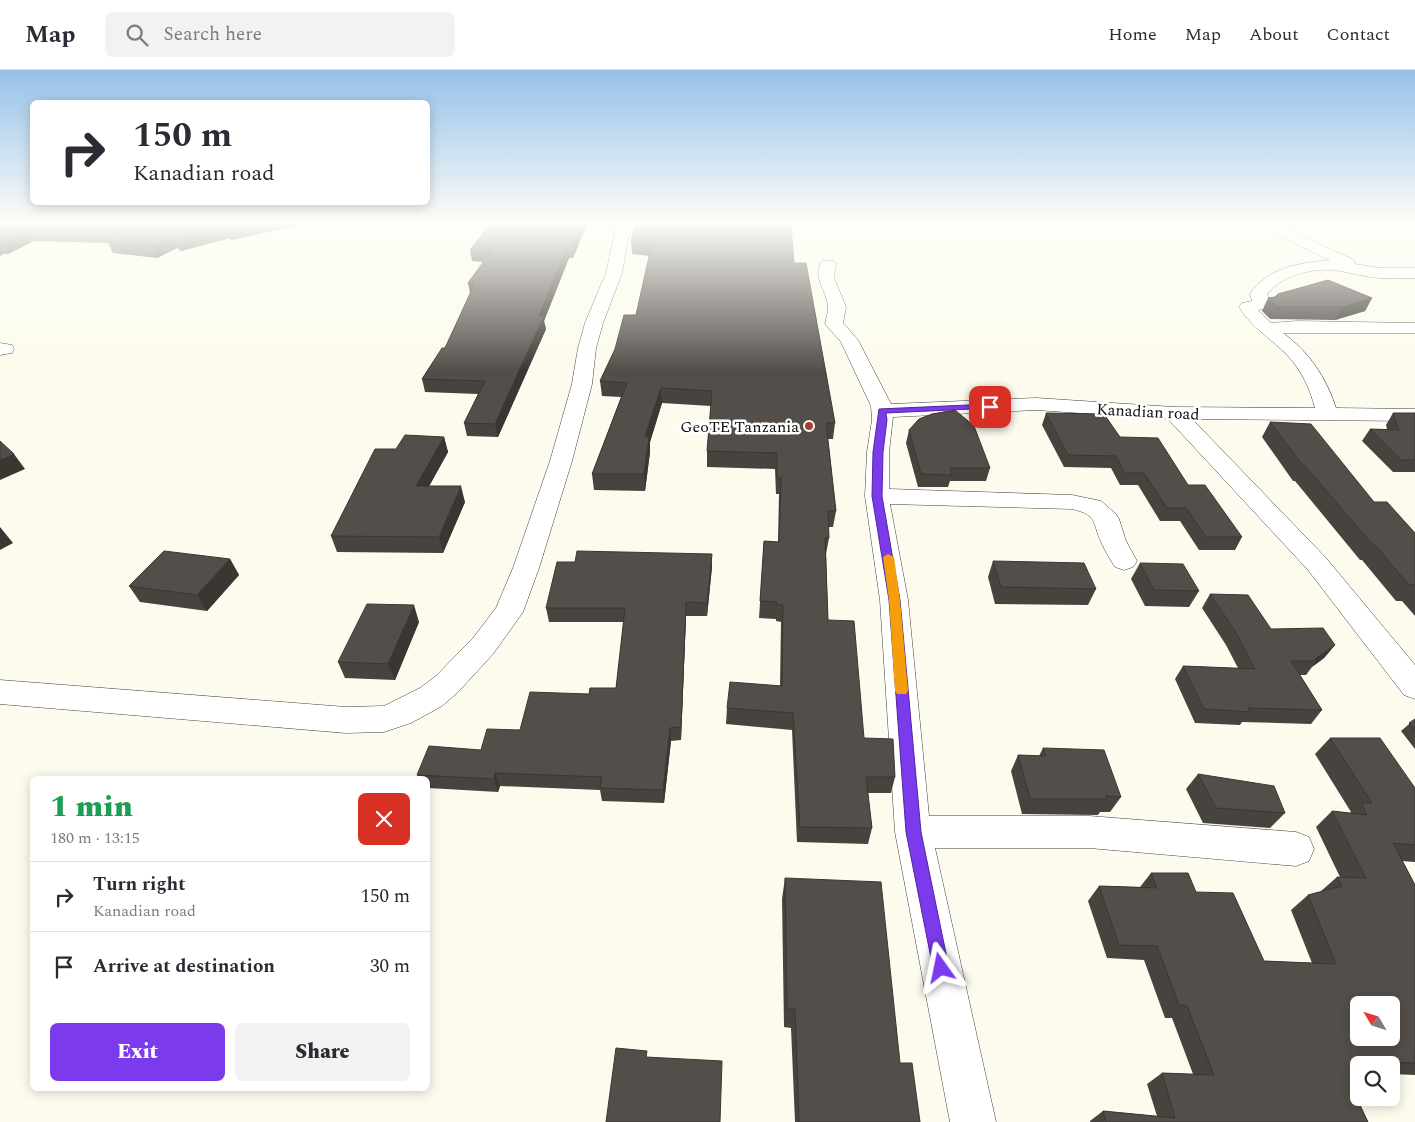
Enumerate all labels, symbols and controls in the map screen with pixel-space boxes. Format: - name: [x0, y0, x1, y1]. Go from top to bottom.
- search box: [105, 12, 455, 57]
- text: Map: [25, 17, 75, 53]
- text: Search here: [163, 20, 262, 49]
- icon: search: [123, 21, 151, 49]
- text: Home: [1108, 21, 1157, 48]
- text: Map: [1185, 21, 1221, 48]
- text: About: [1249, 21, 1299, 48]
- text: Contact: [1327, 21, 1390, 48]
- text: 150 m: [133, 109, 232, 162]
- icon: right: [50, 120, 115, 185]
- text: Kanadian road: [133, 157, 275, 190]
- pin: [969, 386, 1011, 428]
- icon: arrive: [976, 393, 1004, 421]
- street label: Kanadian road: [1096, 397, 1200, 427]
- place label: GeoTE Tanzania: [680, 415, 799, 439]
- marker: GeoTE Tanzania: [803, 420, 815, 432]
- text: 1 min: [50, 784, 133, 830]
- button: close: [358, 793, 410, 845]
- text: 180 m · 13:15: [50, 826, 140, 850]
- text: Turn right: [93, 870, 186, 899]
- text: 150 m: [360, 882, 410, 911]
- icon: right: [50, 883, 78, 911]
- text: Kanadian road: [93, 899, 196, 923]
- position arrow: [914, 941, 966, 993]
- text: Arrive at destination: [93, 952, 275, 981]
- text: 30 m: [370, 952, 410, 981]
- icon: arrive: [50, 953, 78, 981]
- north arrow: [1350, 996, 1400, 1046]
- map controls: [1350, 996, 1400, 1106]
- button: Exit: [50, 1023, 225, 1081]
- button: Share: [235, 1023, 410, 1081]
- button: search: [1350, 1056, 1400, 1106]

